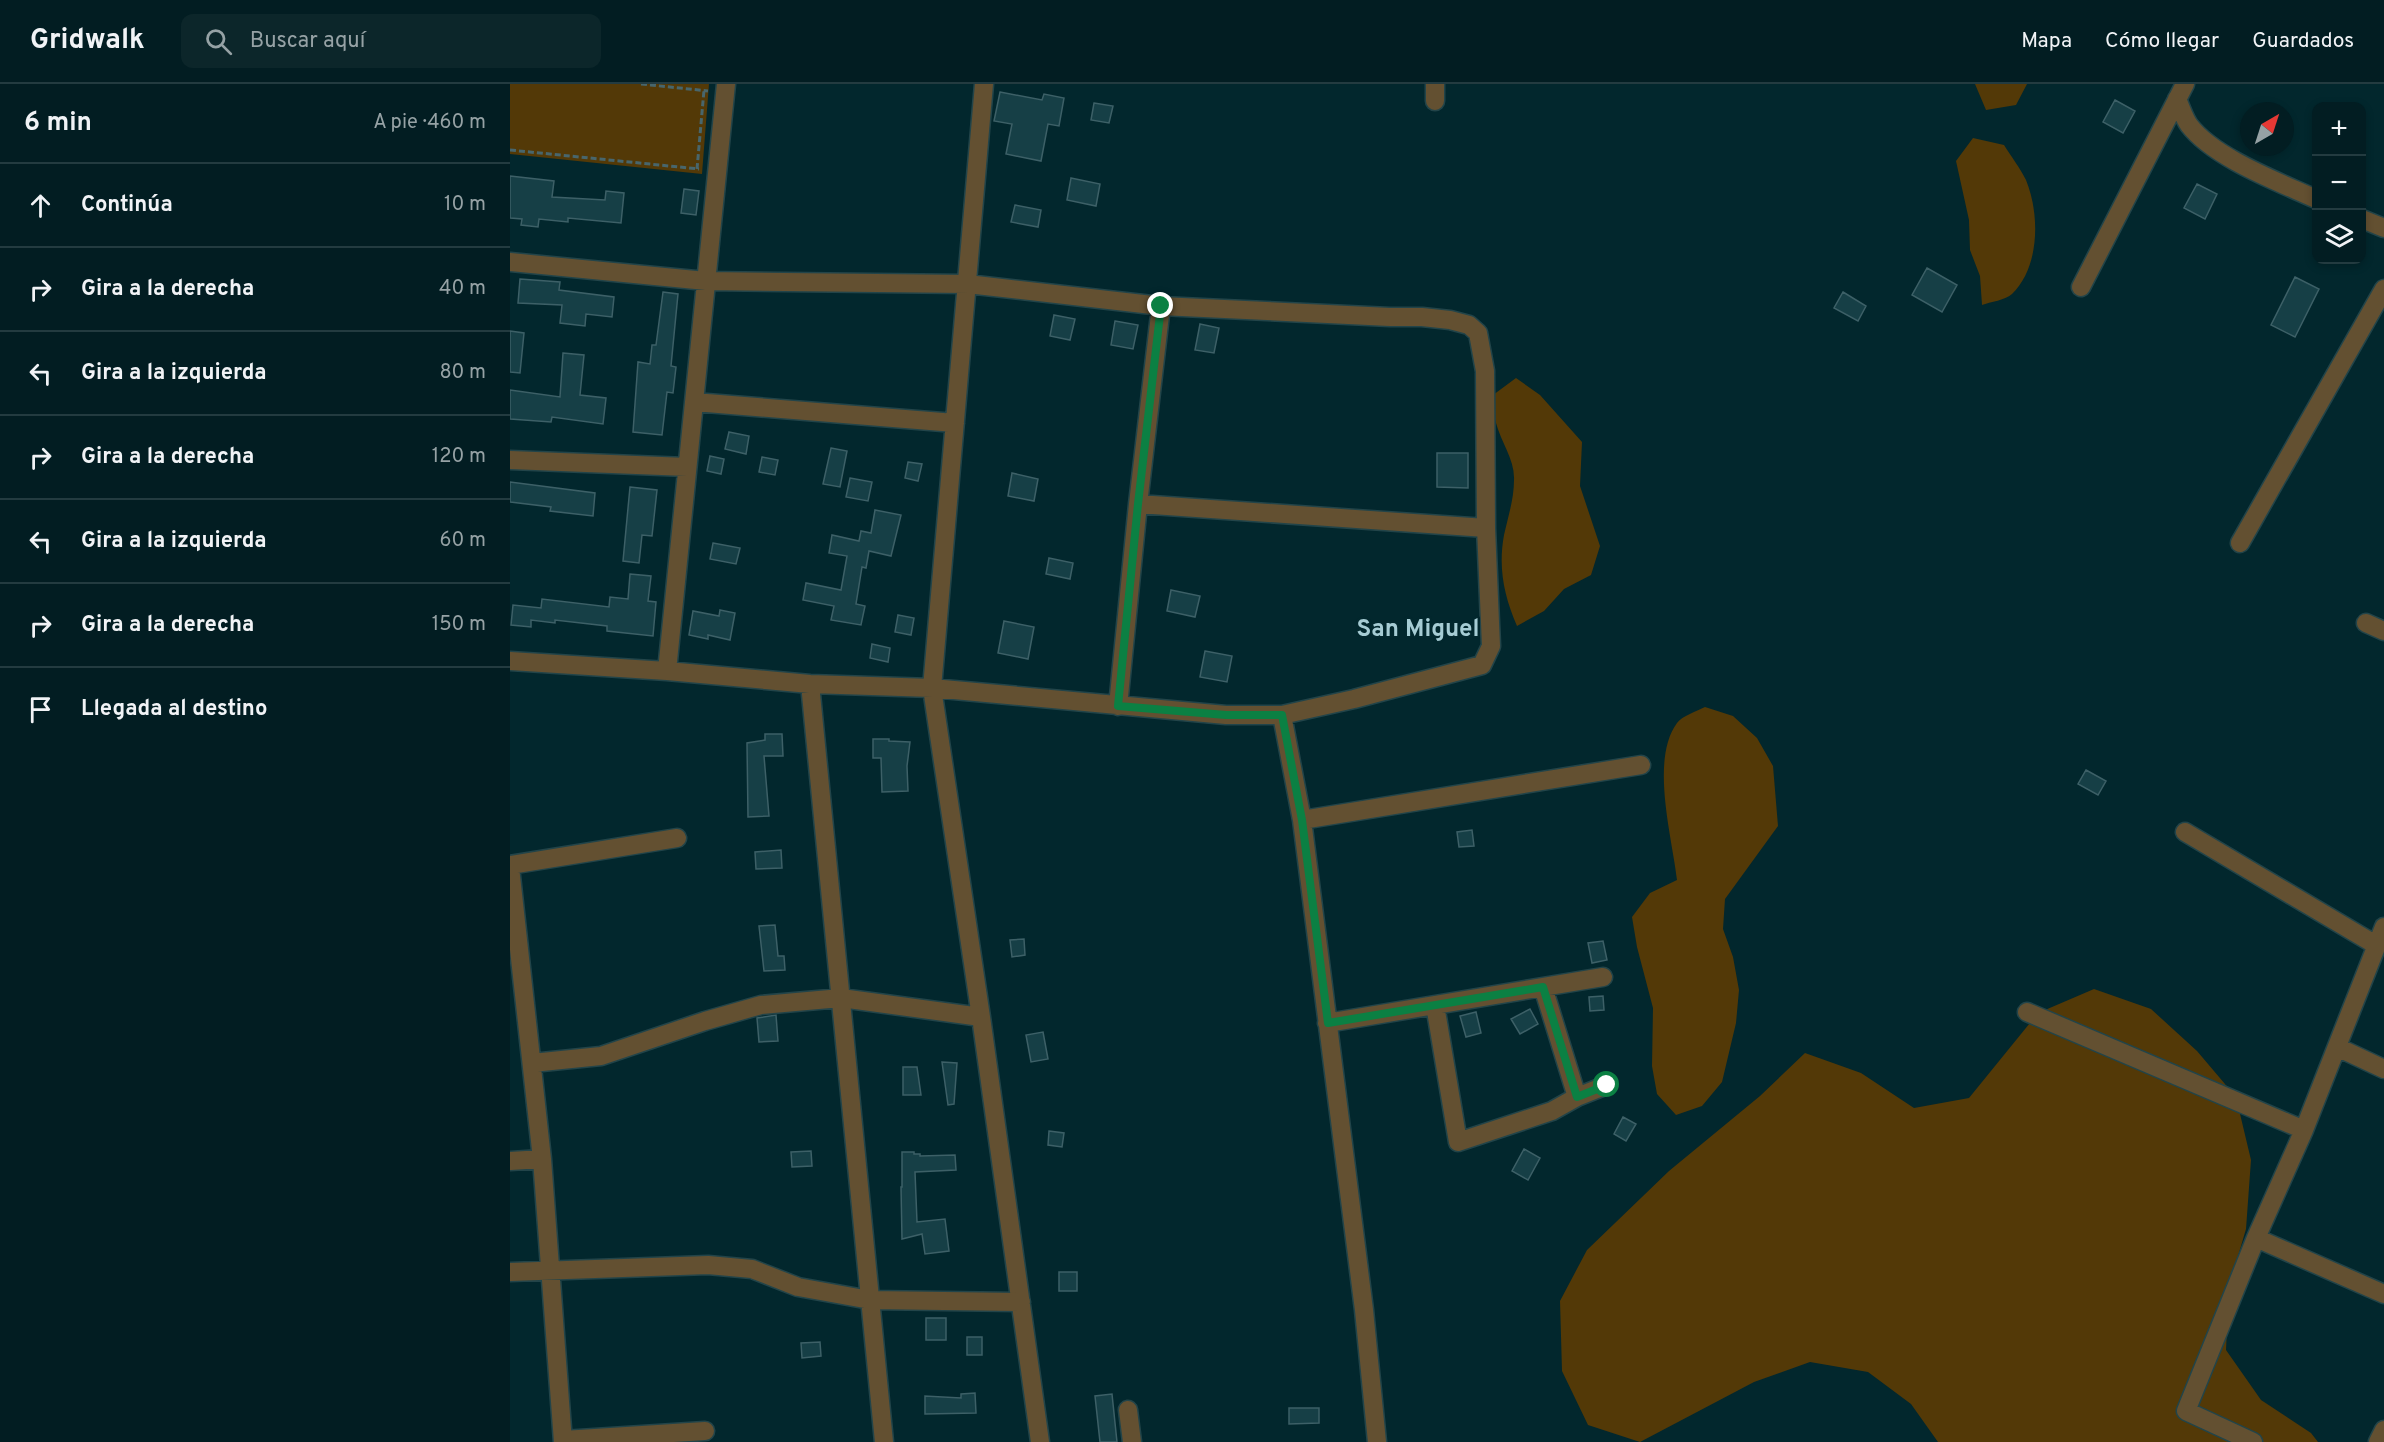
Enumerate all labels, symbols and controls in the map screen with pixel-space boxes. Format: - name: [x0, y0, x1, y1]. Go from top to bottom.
- search box: [181, 14, 601, 68]
- text: Gridwalk: [30, 23, 145, 59]
- icon: search: [202, 25, 235, 58]
- text: Buscar aquí: [250, 28, 365, 55]
- text: Mapa: [2021, 28, 2072, 55]
- text: Cómo llegar: [2105, 28, 2219, 55]
- text: Guardados: [2252, 28, 2354, 55]
- north arrow: [2240, 102, 2294, 156]
- map controls: [2312, 102, 2366, 264]
- button: +: [2312, 102, 2366, 156]
- text: 6 min: [24, 107, 92, 140]
- text: A pie · 460 m: [373, 110, 486, 136]
- button: −: [2312, 156, 2366, 210]
- icon: ahead: [24, 189, 57, 222]
- text: Continúa: [81, 192, 173, 219]
- text: 10 m: [444, 192, 486, 218]
- button: layers: [2312, 210, 2366, 264]
- icon: right: [24, 273, 57, 306]
- text: Gira a la derecha: [81, 276, 254, 303]
- text: 40 m: [439, 276, 486, 302]
- route end: [1147, 292, 1173, 318]
- icon: left: [24, 357, 57, 390]
- text: Gira a la izquierda: [81, 360, 267, 387]
- text: 80 m: [440, 360, 486, 386]
- icon: right: [24, 441, 57, 474]
- text: Gira a la derecha: [81, 444, 254, 471]
- text: 120 m: [432, 444, 486, 470]
- icon: left: [24, 525, 57, 558]
- text: Gira a la izquierda: [81, 528, 267, 555]
- text: 60 m: [440, 528, 486, 554]
- icon: right: [24, 609, 57, 642]
- text: Gira a la derecha: [81, 612, 254, 639]
- text: 150 m: [432, 612, 486, 638]
- district label: San Miguel: [1357, 615, 1479, 645]
- icon: arrive: [24, 693, 57, 726]
- text: Llegada al destino: [81, 696, 267, 723]
- route start: [1593, 1071, 1619, 1097]

